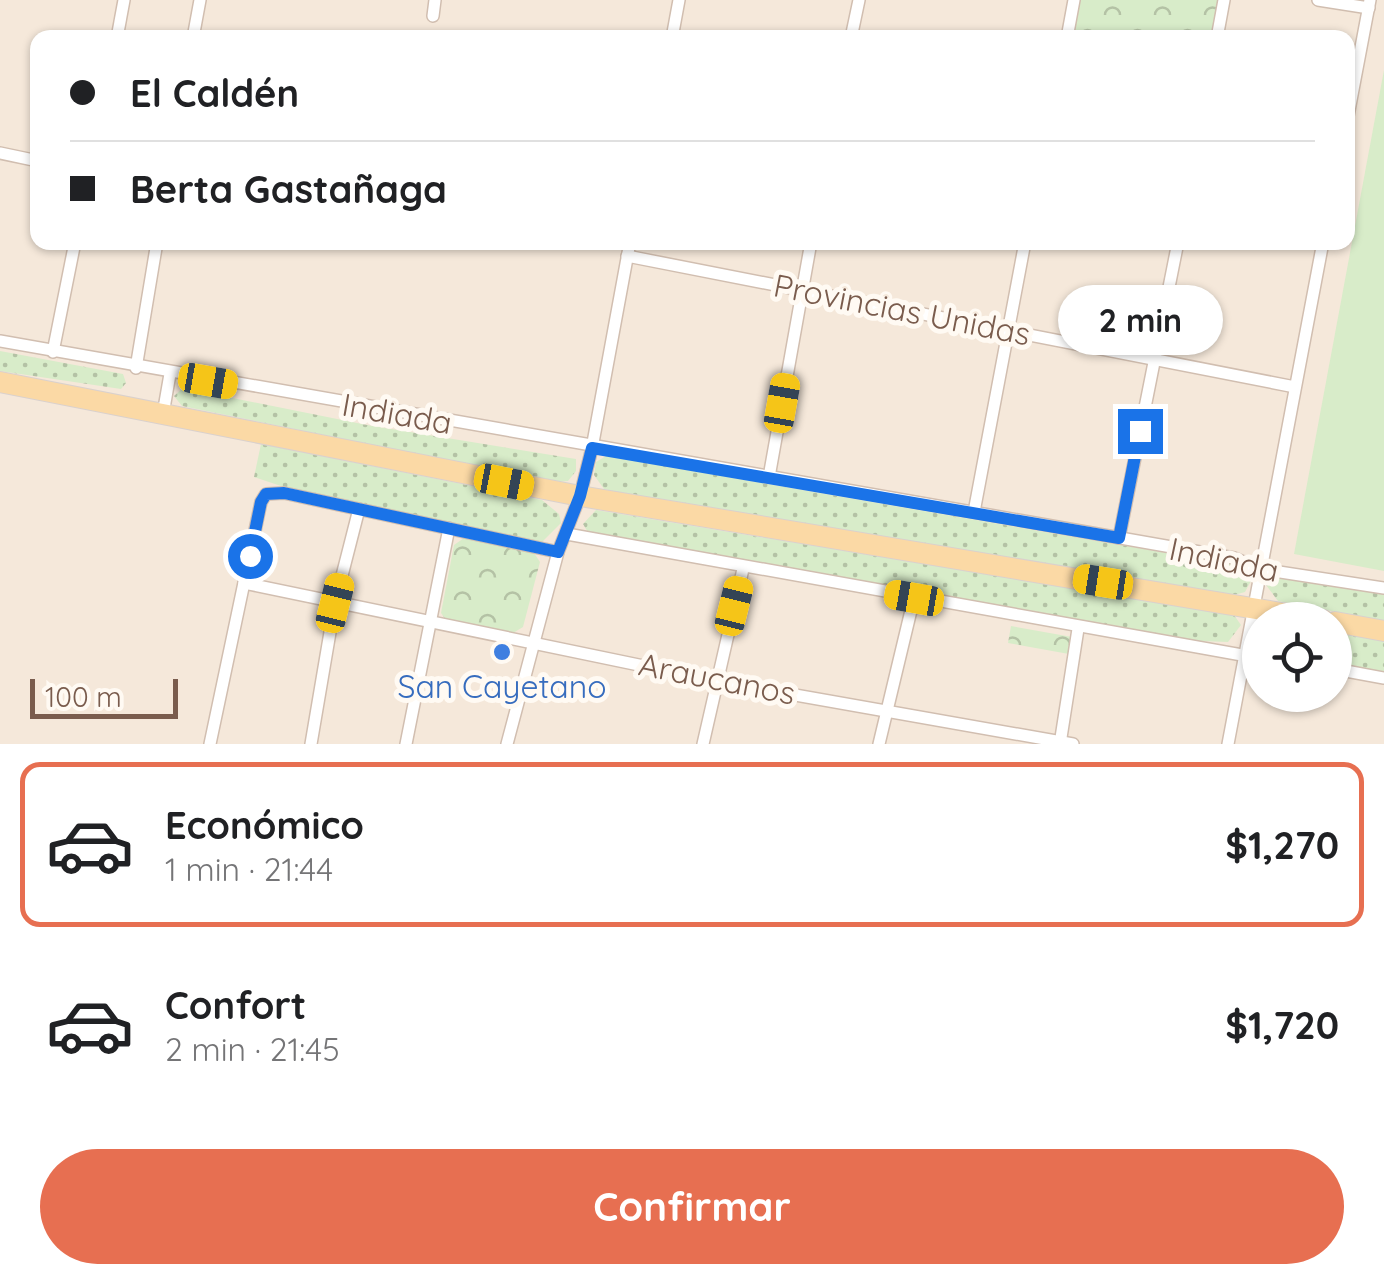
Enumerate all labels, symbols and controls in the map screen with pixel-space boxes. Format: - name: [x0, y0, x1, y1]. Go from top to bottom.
- text: El Caldén: [130, 69, 299, 117]
- text: Berta Gastañaga: [130, 165, 447, 213]
- street label: Provincias Unidas: [770, 265, 1034, 354]
- callout: 2 min: [1058, 286, 1222, 356]
- text: 2 min: [1099, 300, 1182, 340]
- car: [176, 361, 240, 401]
- car: [762, 371, 802, 435]
- street label: Indiada: [339, 384, 455, 442]
- route end: [1118, 409, 1163, 454]
- car: [472, 462, 536, 502]
- street label: Indiada: [1166, 528, 1283, 590]
- route start: [228, 534, 273, 579]
- car: [1071, 562, 1135, 602]
- car: [313, 570, 357, 636]
- car: [712, 573, 756, 639]
- car: [882, 578, 946, 618]
- map controls: [1242, 602, 1352, 712]
- button: locate: [1242, 602, 1352, 712]
- marker: San Cayetano: [491, 641, 513, 663]
- street label: Araucanos: [635, 643, 799, 713]
- place label: San Cayetano: [397, 666, 607, 706]
- scale bar: [30, 674, 178, 718]
- text: 100 m: [45, 679, 122, 714]
- icon: car: [45, 800, 135, 890]
- text: Económico: [165, 801, 364, 849]
- text: $1,270: [1225, 821, 1339, 869]
- text: 1 min · 21:44: [165, 849, 333, 889]
- icon: car: [45, 980, 135, 1070]
- text: Confort: [165, 981, 306, 1029]
- text: $1,720: [1225, 1001, 1339, 1049]
- text: 2 min · 21:45: [165, 1029, 340, 1069]
- button: Confirmar: [40, 1149, 1344, 1264]

